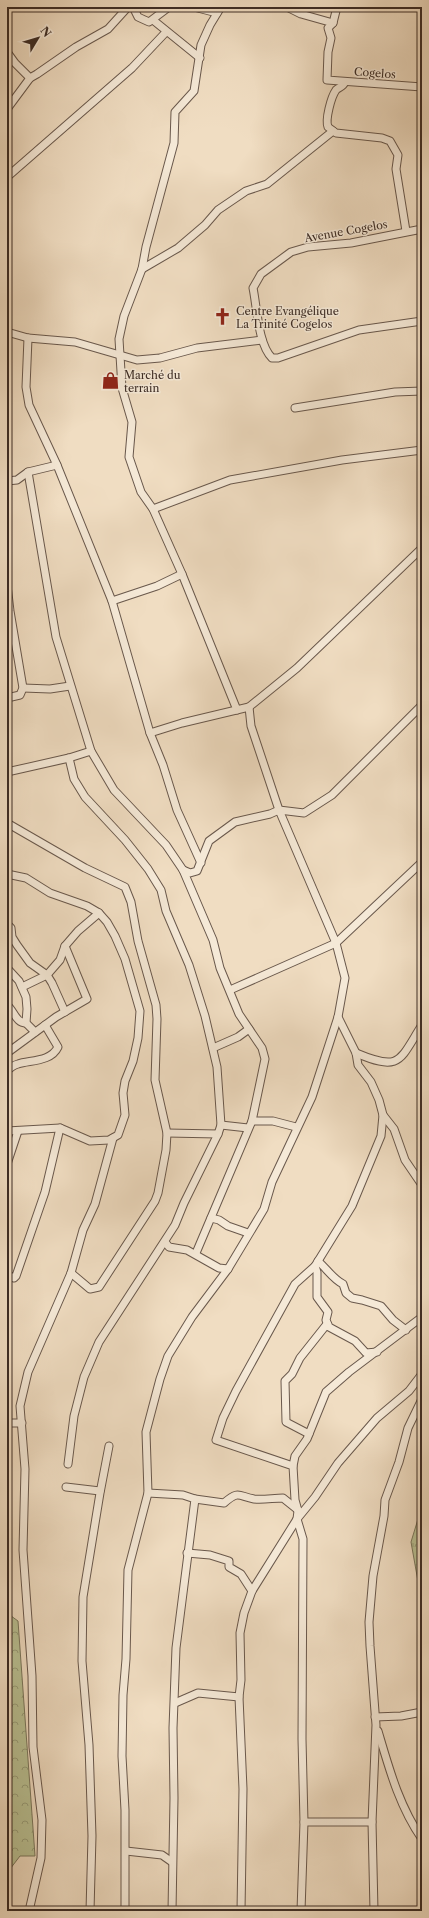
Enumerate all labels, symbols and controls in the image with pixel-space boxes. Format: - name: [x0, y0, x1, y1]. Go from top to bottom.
- north arrow: [18, 18, 58, 58]
- text: N: [37, 24, 55, 40]
- street label: Cogelos: [354, 65, 397, 81]
- street label: Avenue Cogelos: [302, 217, 389, 245]
- place label: Centre Evangélique La Trinité Cogelos: [236, 304, 339, 331]
- church icon: Centre Evangélique La Trinité Cogelos: [213, 307, 233, 327]
- place label: Marché du terrain: [124, 368, 181, 395]
- shop icon: Marché du terrain: [101, 371, 121, 391]

